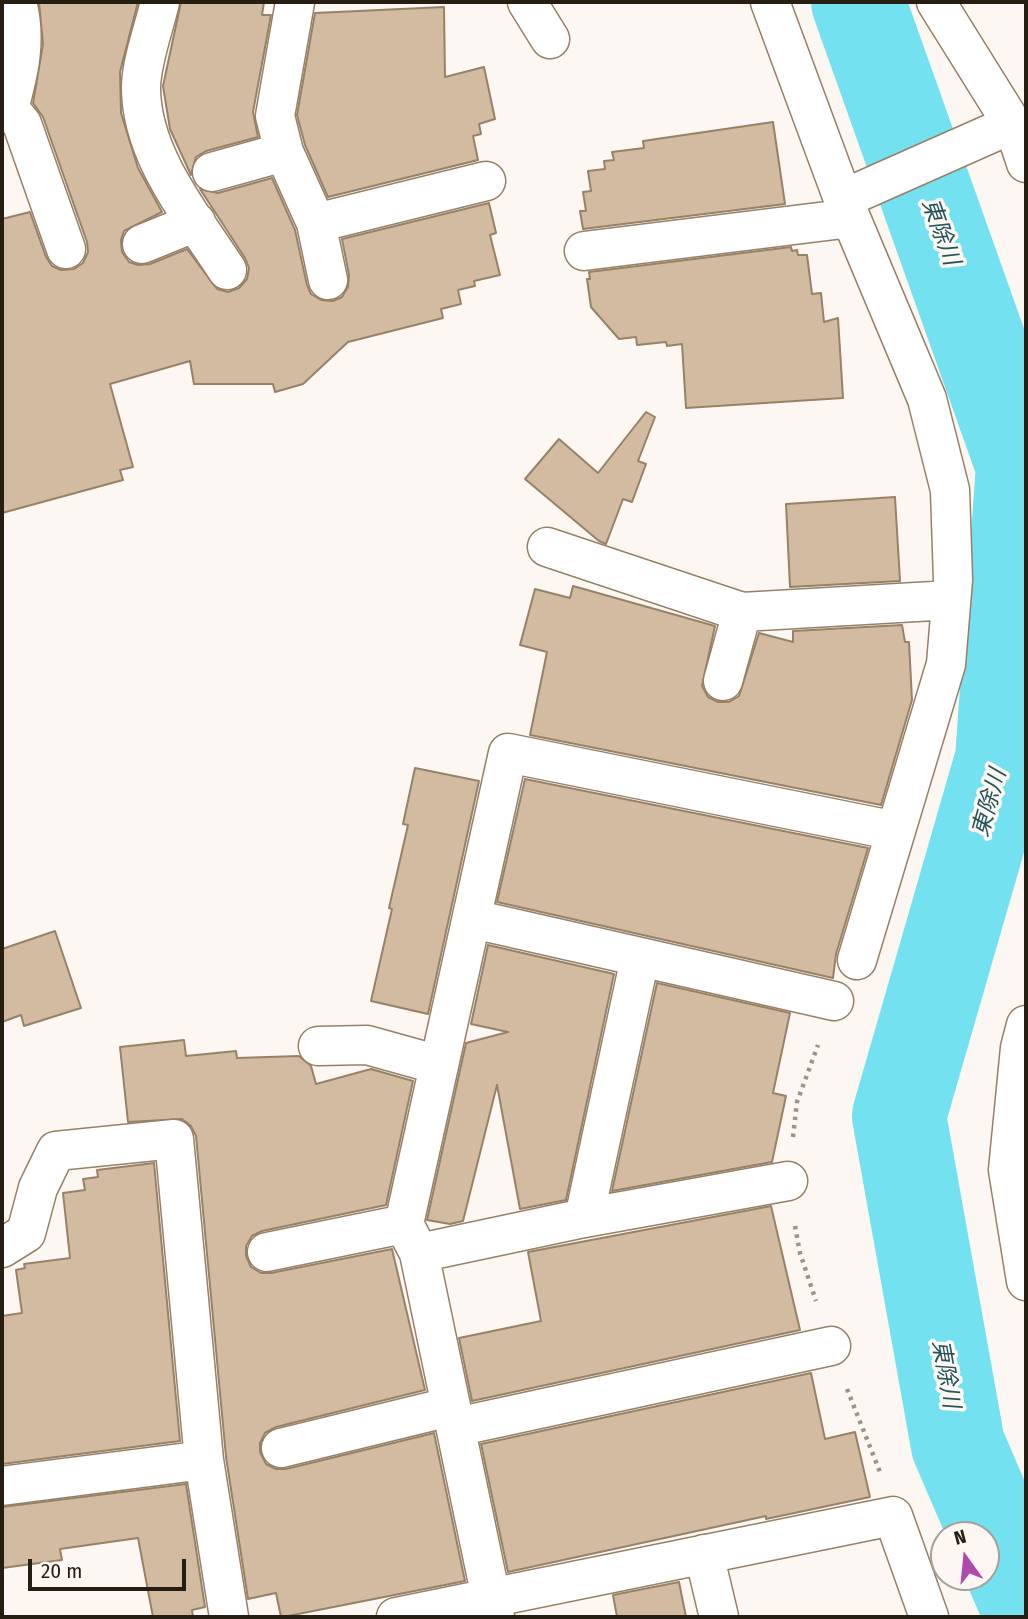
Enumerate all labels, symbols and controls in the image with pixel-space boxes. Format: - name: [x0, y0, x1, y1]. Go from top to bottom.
- water label: 東除川: [915, 195, 965, 269]
- water label: 東除川: [967, 766, 1013, 840]
- water label: 東除川: [925, 1338, 965, 1410]
- north arrow: [930, 1521, 1000, 1591]
- text: N: [951, 1525, 968, 1550]
- scale bar: [32, 1546, 189, 1590]
- text: 20 m: [41, 1558, 82, 1584]

